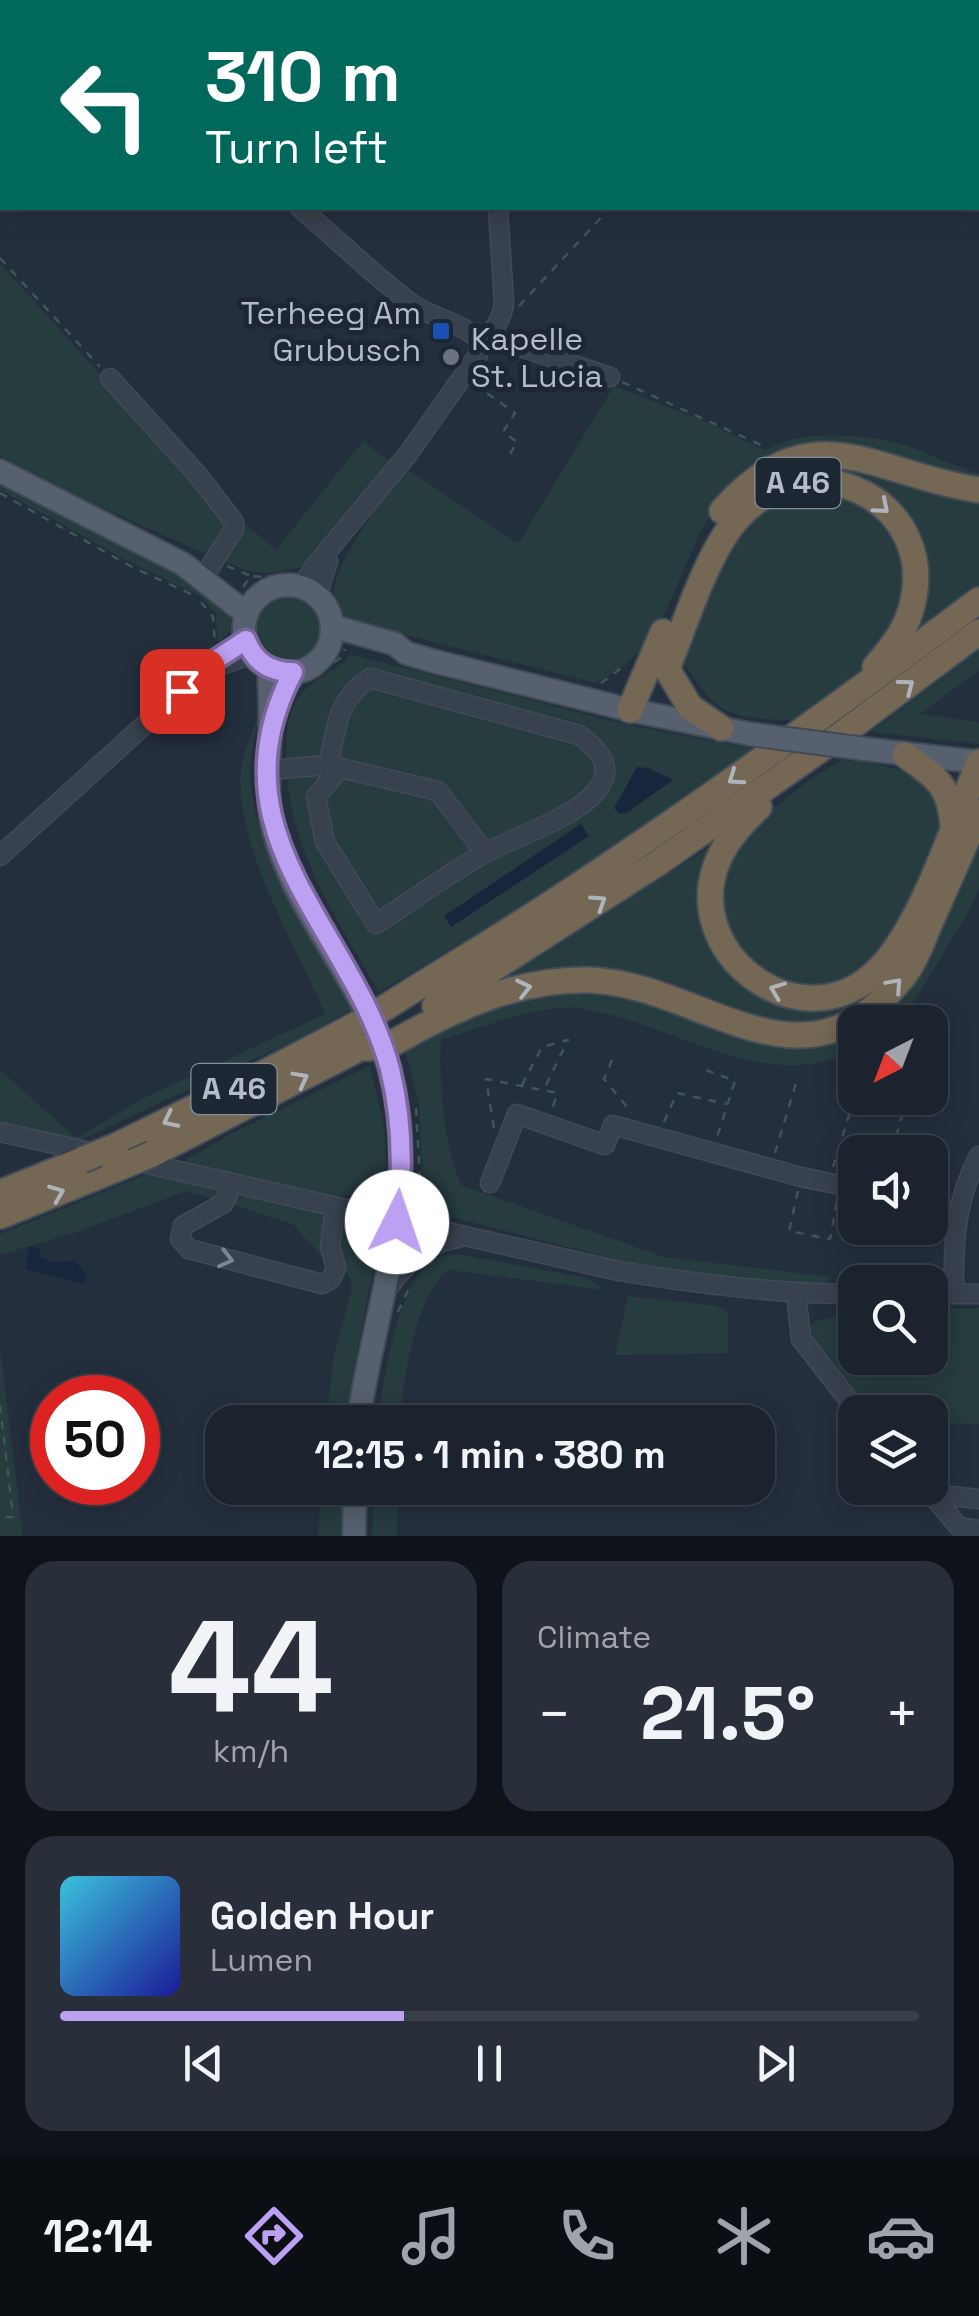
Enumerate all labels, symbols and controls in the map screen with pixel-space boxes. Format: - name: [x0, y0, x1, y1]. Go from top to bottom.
- text: 310 m: [205, 32, 401, 121]
- icon: left: [40, 40, 170, 170]
- text: Turn left: [205, 119, 388, 176]
- place label: Terheeg Am Grubusch: [241, 293, 421, 370]
- place label: Kapelle St. Lucia: [471, 319, 603, 396]
- marker: Terheeg Am Grubusch: [430, 320, 452, 342]
- marker: Kapelle St. Lucia: [440, 346, 462, 368]
- road number: A 46: [756, 458, 840, 508]
- one-way arrow: [871, 495, 889, 513]
- pin: [140, 649, 225, 734]
- icon: arrive: [155, 664, 210, 719]
- one-way arrow: [896, 680, 914, 697]
- one-way arrow: [728, 766, 746, 784]
- one-way arrow: [588, 895, 606, 914]
- one-way arrow: [515, 978, 532, 999]
- one-way arrow: [883, 978, 901, 997]
- one-way arrow: [769, 982, 787, 1002]
- north arrow: [838, 1005, 948, 1115]
- map controls: [838, 1005, 948, 1505]
- road number: A 46: [192, 1064, 276, 1114]
- one-way arrow: [291, 1072, 309, 1091]
- one-way arrow: [162, 1108, 180, 1128]
- button: sound: [838, 1135, 948, 1245]
- position arrow: [345, 1170, 449, 1274]
- one-way arrow: [47, 1185, 65, 1205]
- one-way arrow: [216, 1247, 234, 1268]
- button: search: [838, 1265, 948, 1375]
- speed limit sign: 50: [30, 1375, 160, 1505]
- button: layers: [838, 1395, 948, 1505]
- text: 12:15 · 1 min · 380 m: [314, 1431, 666, 1479]
- text: 44: [168, 1583, 334, 1749]
- text: Climate: [537, 1617, 651, 1657]
- text: 21.5°: [640, 1665, 816, 1761]
- text: −: [537, 1679, 571, 1749]
- text: +: [885, 1679, 919, 1749]
- text: km/h: [213, 1731, 289, 1771]
- text: Golden Hour: [210, 1892, 434, 1940]
- text: Lumen: [210, 1940, 313, 1980]
- icon: previous: [176, 2036, 231, 2091]
- icon: pause: [462, 2036, 517, 2091]
- icon: next: [748, 2036, 803, 2091]
- icon: directions: [239, 2201, 309, 2271]
- icon: music: [396, 2201, 466, 2271]
- icon: phone: [552, 2201, 622, 2271]
- icon: climate: [709, 2201, 779, 2271]
- icon: car: [866, 2201, 936, 2271]
- text: 12:14: [43, 2208, 153, 2265]

